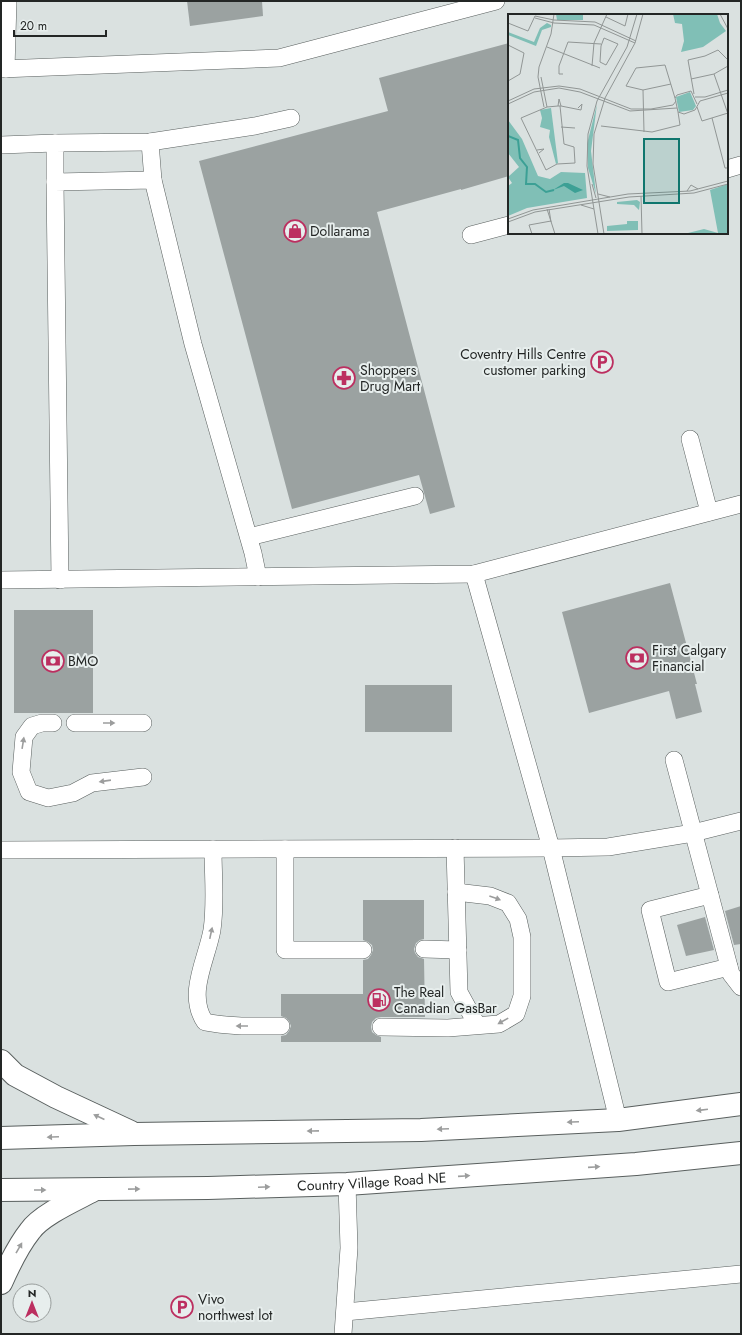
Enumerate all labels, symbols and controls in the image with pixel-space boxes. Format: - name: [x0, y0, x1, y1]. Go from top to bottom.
- scale bar: [14, 12, 106, 38]
- inset map: [508, 14, 728, 234]
- text: 20 m: [20, 17, 47, 35]
- shop icon: Dollarama: [282, 218, 308, 244]
- place label: Dollarama: [310, 221, 370, 241]
- place label: Coventry Hills Centre customer parking: [460, 344, 586, 380]
- parking icon: Coventry Hills Centre customer parking: [589, 349, 615, 375]
- place label: Shoppers Drug Mart: [360, 360, 421, 396]
- pharmacy icon: Shoppers Drug Mart: [331, 365, 357, 391]
- place label: First Calgary Financial: [652, 640, 727, 676]
- bank icon: First Calgary Financial: [624, 645, 650, 671]
- bank icon: BMO: [40, 648, 66, 674]
- place label: BMO: [68, 651, 98, 671]
- one-way arrow: [103, 720, 116, 726]
- one-way arrow: [20, 737, 26, 749]
- one-way arrow: [99, 778, 111, 784]
- one-way arrow: [489, 895, 501, 901]
- one-way arrow: [208, 927, 214, 939]
- place label: The Real Canadian GasBar: [394, 982, 497, 1018]
- fuel station icon: The Real Canadian GasBar: [366, 987, 392, 1013]
- one-way arrow: [497, 1018, 509, 1025]
- one-way arrow: [235, 1023, 248, 1029]
- one-way arrow: [696, 1106, 708, 1113]
- one-way arrow: [93, 1114, 105, 1120]
- one-way arrow: [567, 1119, 579, 1126]
- one-way arrow: [437, 1125, 449, 1132]
- one-way arrow: [306, 1128, 319, 1134]
- one-way arrow: [47, 1133, 59, 1140]
- one-way arrow: [588, 1164, 600, 1171]
- street label: Country Village Road NE: [297, 1167, 447, 1195]
- one-way arrow: [458, 1173, 470, 1180]
- one-way arrow: [258, 1183, 270, 1190]
- one-way arrow: [128, 1186, 141, 1192]
- one-way arrow: [34, 1187, 47, 1193]
- one-way arrow: [16, 1242, 23, 1254]
- north arrow: [12, 1283, 52, 1323]
- text: N: [28, 1285, 36, 1301]
- place label: Vivo northwest lot: [198, 1289, 273, 1325]
- parking icon: Vivo northwest lot: [169, 1294, 195, 1320]

